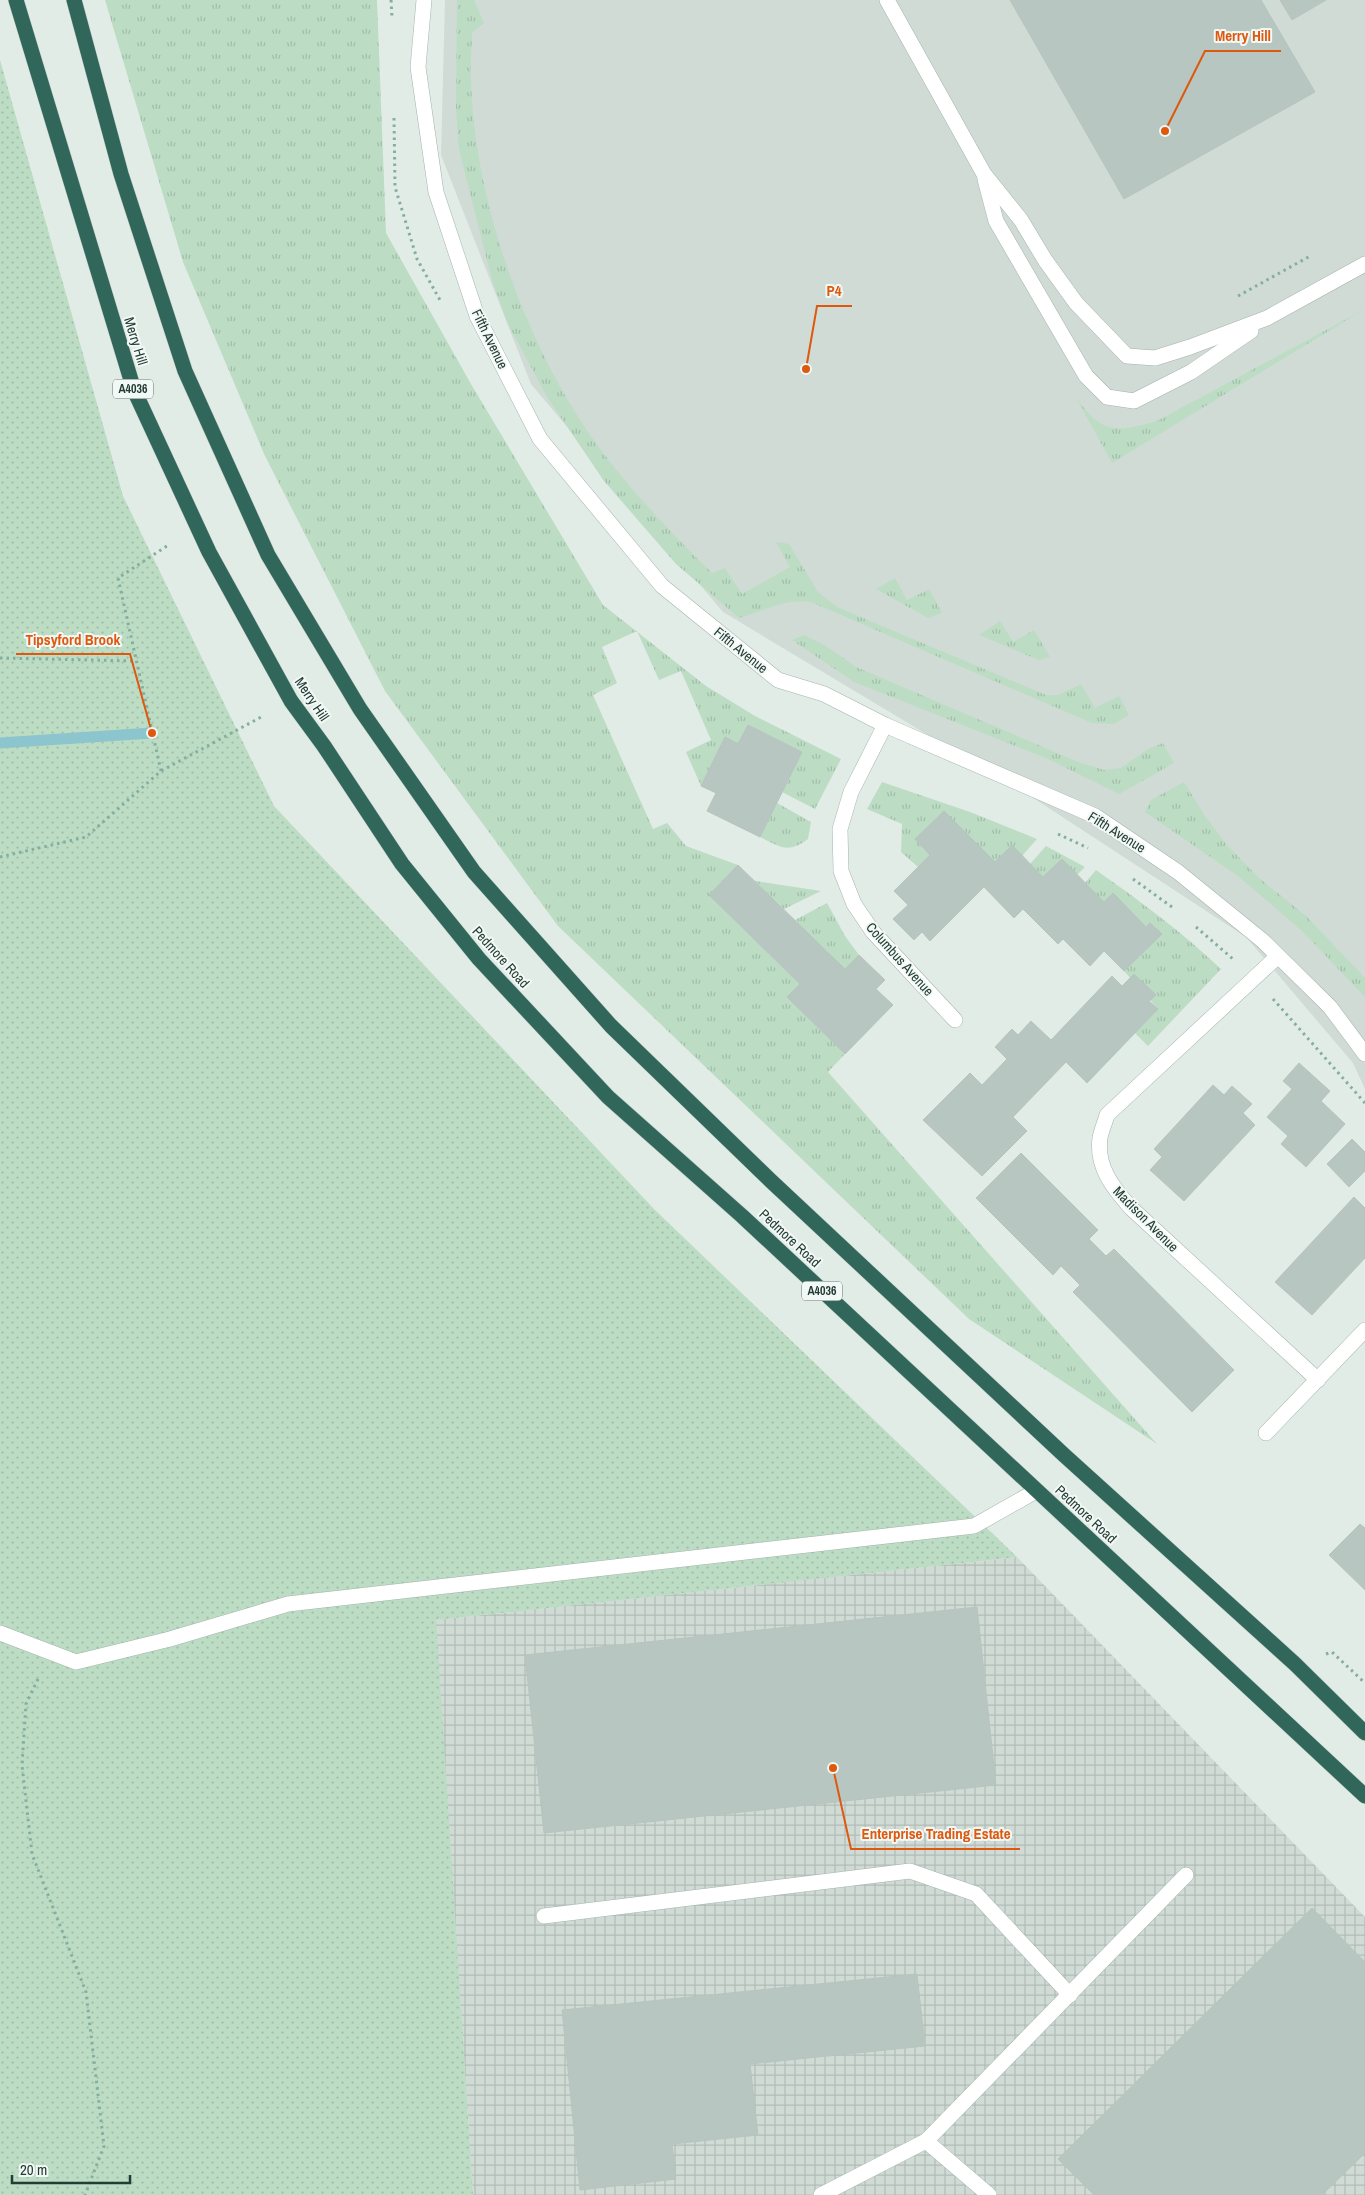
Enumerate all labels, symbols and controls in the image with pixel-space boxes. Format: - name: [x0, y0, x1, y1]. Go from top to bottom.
- callout: Merry Hill: [1205, 21, 1281, 51]
- text: Merry Hill: [1215, 25, 1271, 46]
- callout: P4: [817, 276, 852, 306]
- text: P4: [826, 280, 842, 301]
- street label: Fifth Avenue: [468, 306, 512, 372]
- street label: Merry Hill: [120, 315, 152, 367]
- road number: A4036: [113, 379, 153, 398]
- street label: Fifth Avenue: [710, 623, 772, 677]
- callout: Tipsyford Brook: [16, 624, 130, 654]
- text: Tipsyford Brook: [26, 629, 121, 650]
- street label: Merry Hill: [291, 674, 333, 724]
- street label: Fifth Avenue: [1085, 807, 1149, 857]
- street label: Columbus Avenue: [862, 918, 938, 1000]
- street label: Pedmore Road: [468, 922, 534, 992]
- street label: Madison Avenue: [1109, 1182, 1183, 1256]
- street label: Pedmore Road: [756, 1205, 824, 1271]
- road number: A4036: [802, 1282, 842, 1300]
- street label: Pedmore Road: [1052, 1481, 1120, 1547]
- callout: Enterprise Trading Estate: [851, 1819, 1020, 1849]
- text: Enterprise Trading Estate: [861, 1823, 1011, 1844]
- scale bar: [12, 2152, 130, 2184]
- text: 20 m: [20, 2159, 47, 2180]

